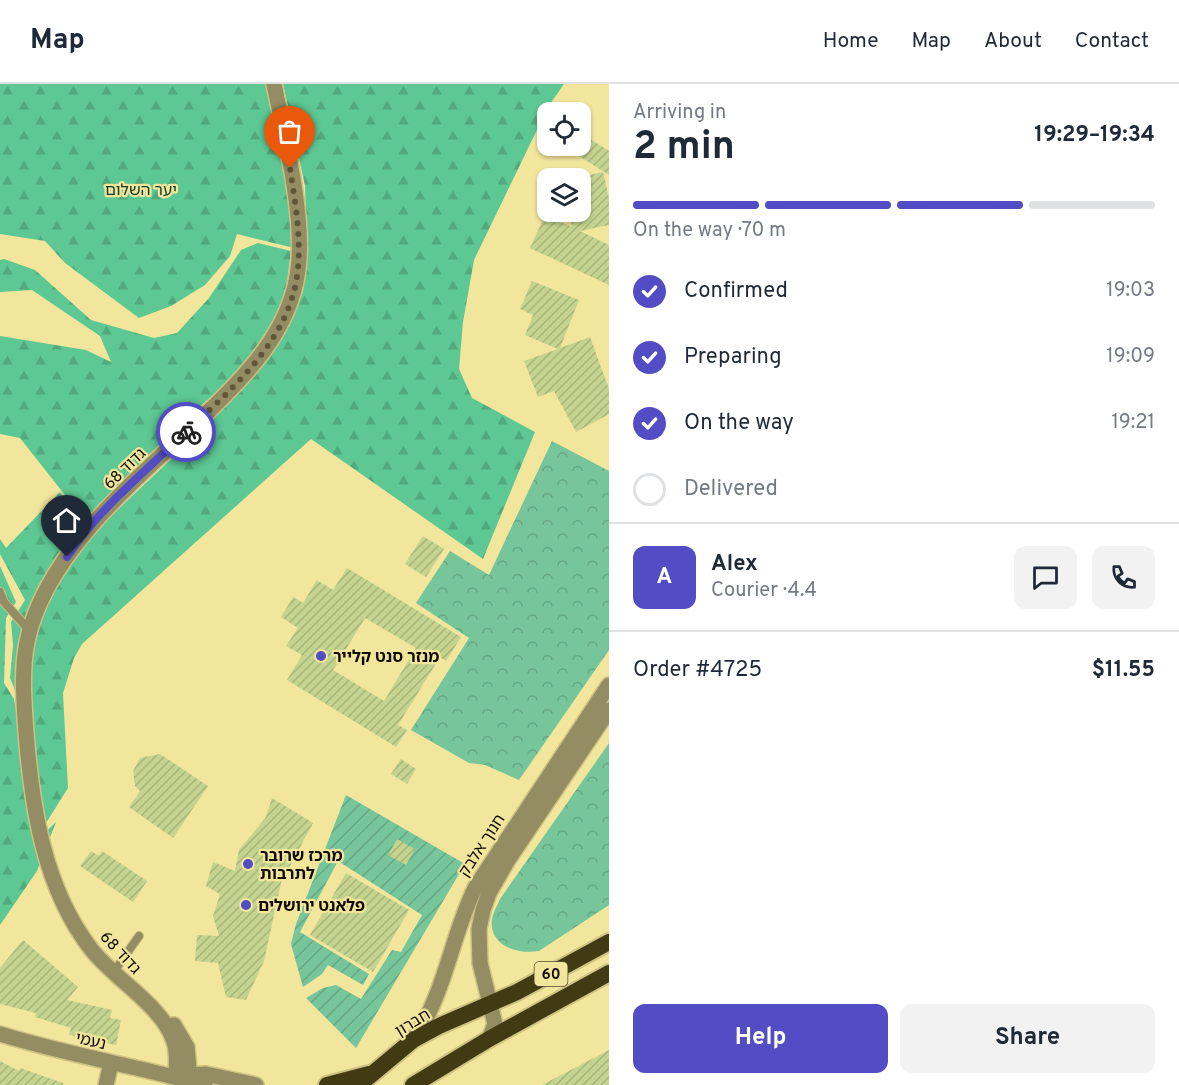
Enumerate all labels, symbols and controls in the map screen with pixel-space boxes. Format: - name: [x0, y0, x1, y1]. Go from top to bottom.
- text: Map: [30, 23, 85, 59]
- text: Home: [823, 28, 879, 55]
- text: Map: [912, 28, 951, 55]
- text: About: [984, 28, 1042, 55]
- text: Contact: [1075, 28, 1149, 55]
- text: Arriving in: [633, 100, 726, 126]
- map controls: [537, 102, 591, 222]
- button: locate: [537, 102, 591, 156]
- pin: [264, 106, 315, 168]
- icon: bag: [273, 115, 306, 148]
- text: 19:29–19:34: [1034, 122, 1155, 149]
- text: 2 min: [633, 124, 735, 173]
- button: layers: [537, 168, 591, 222]
- park label: יער השלום: [105, 181, 177, 201]
- text: On the way · 70 m: [633, 218, 786, 244]
- icon: check: [633, 275, 666, 308]
- text: Confirmed: [684, 278, 788, 305]
- text: 19:03: [1106, 278, 1155, 304]
- icon: check: [633, 341, 666, 374]
- text: Preparing: [684, 344, 782, 371]
- text: 19:09: [1106, 344, 1155, 370]
- courier: [156, 402, 216, 462]
- icon: check: [633, 407, 666, 440]
- text: On the way: [684, 410, 794, 437]
- text: 19:21: [1111, 410, 1155, 436]
- icon: bike: [170, 416, 203, 449]
- street label: גדוד 68: [100, 444, 151, 494]
- text: Delivered: [684, 476, 778, 503]
- pin: [41, 495, 92, 557]
- icon: home: [50, 504, 83, 537]
- button: chat: [1014, 546, 1077, 609]
- button: phone: [1092, 546, 1155, 609]
- text: Alex: [711, 551, 758, 578]
- text: A: [657, 564, 672, 591]
- text: Courier · 4.4: [711, 578, 817, 604]
- place label: מנזר סנט קלייר: [333, 648, 439, 668]
- marker: מנזר סנט קלייר: [314, 649, 328, 663]
- text: Order #4725: [633, 657, 762, 684]
- text: $11.55: [1092, 657, 1155, 684]
- street label: חנוך אלבק: [455, 811, 510, 881]
- place label: מרכז שרובר לתרבות: [260, 847, 342, 885]
- marker: מרכז שרובר לתרבות: [241, 857, 255, 871]
- place label: פלאנט ירושלים: [258, 897, 365, 917]
- marker: פלאנט ירושלים: [239, 898, 253, 912]
- street label: גדוד 68: [95, 928, 144, 979]
- road number: 60: [534, 962, 568, 986]
- button: Help: [633, 1004, 888, 1073]
- button: Share: [900, 1004, 1155, 1073]
- street label: חברון: [392, 1005, 434, 1042]
- street label: נעמי: [73, 1029, 108, 1055]

